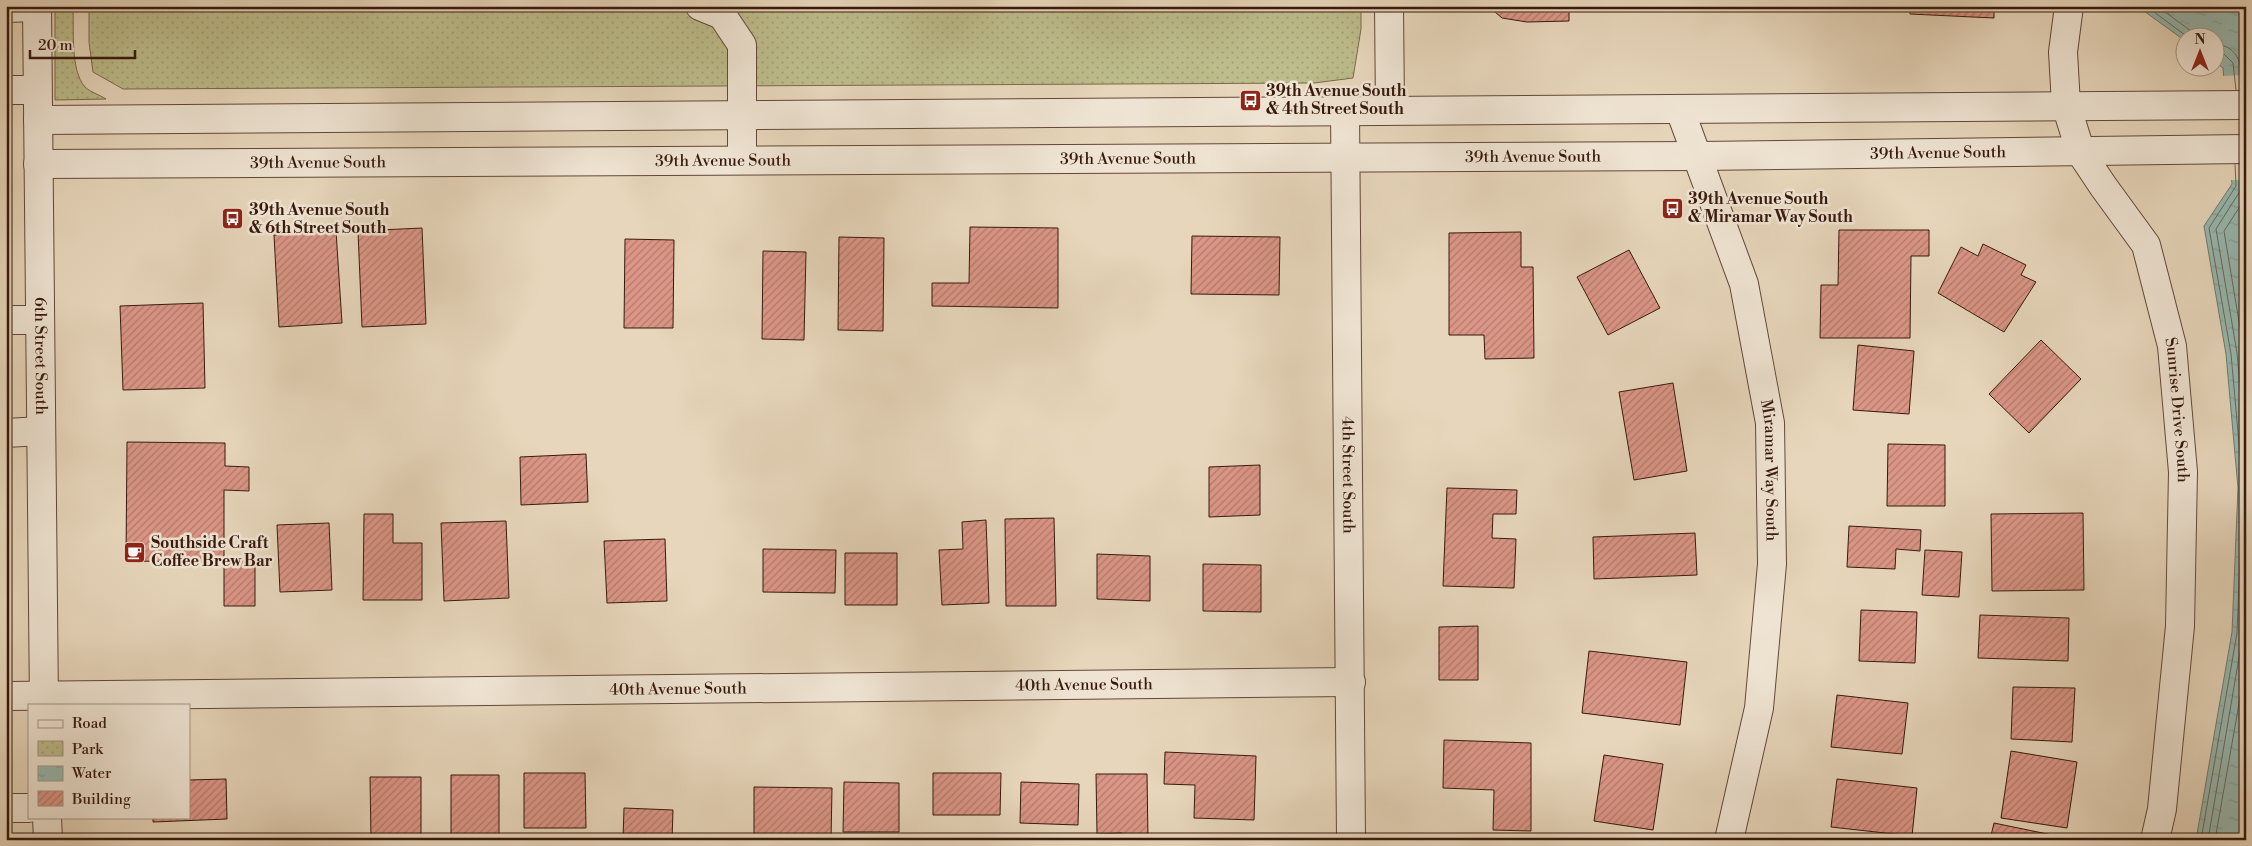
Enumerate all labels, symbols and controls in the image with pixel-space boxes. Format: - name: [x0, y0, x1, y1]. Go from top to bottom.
- scale bar: [30, 28, 135, 60]
- north arrow: [2174, 28, 2224, 78]
- text: N: [2194, 31, 2206, 49]
- text: 20 m: [38, 36, 73, 55]
- place label: 39th Avenue South & 4th Street South: [1266, 81, 1407, 119]
- bus stop icon: 39th Avenue South & 4th Street South: [1238, 88, 1262, 112]
- street label: 39th Avenue South: [1870, 142, 2007, 164]
- street label: 39th Avenue South: [1465, 146, 1602, 167]
- street label: 39th Avenue South: [1060, 148, 1197, 169]
- street label: 39th Avenue South: [655, 150, 792, 171]
- street label: 39th Avenue South: [250, 152, 387, 173]
- place label: 39th Avenue South & Miramar Way South: [1688, 189, 1853, 227]
- bus stop icon: 39th Avenue South & Miramar Way South: [1660, 196, 1684, 220]
- place label: 39th Avenue South & 6th Street South: [249, 200, 390, 238]
- bus stop icon: 39th Avenue South & 6th Street South: [221, 207, 245, 231]
- street label: 6th Street South: [30, 297, 51, 416]
- street label: Sunrise Drive South: [2160, 335, 2193, 483]
- street label: Miramar Way South: [1756, 398, 1782, 542]
- street label: 4th Street South: [1338, 416, 1358, 534]
- place label: Southside Craft Coffee Brew Bar: [151, 533, 273, 571]
- cafe icon: Southside Craft Coffee Brew Bar: [123, 540, 147, 564]
- street label: 40th Avenue South: [1015, 674, 1153, 695]
- street label: 40th Avenue South: [609, 678, 747, 700]
- legend: [28, 704, 190, 818]
- text: Road: [72, 714, 107, 733]
- text: Park: [72, 740, 104, 759]
- text: Water: [71, 764, 112, 783]
- text: Building: [71, 790, 131, 809]

